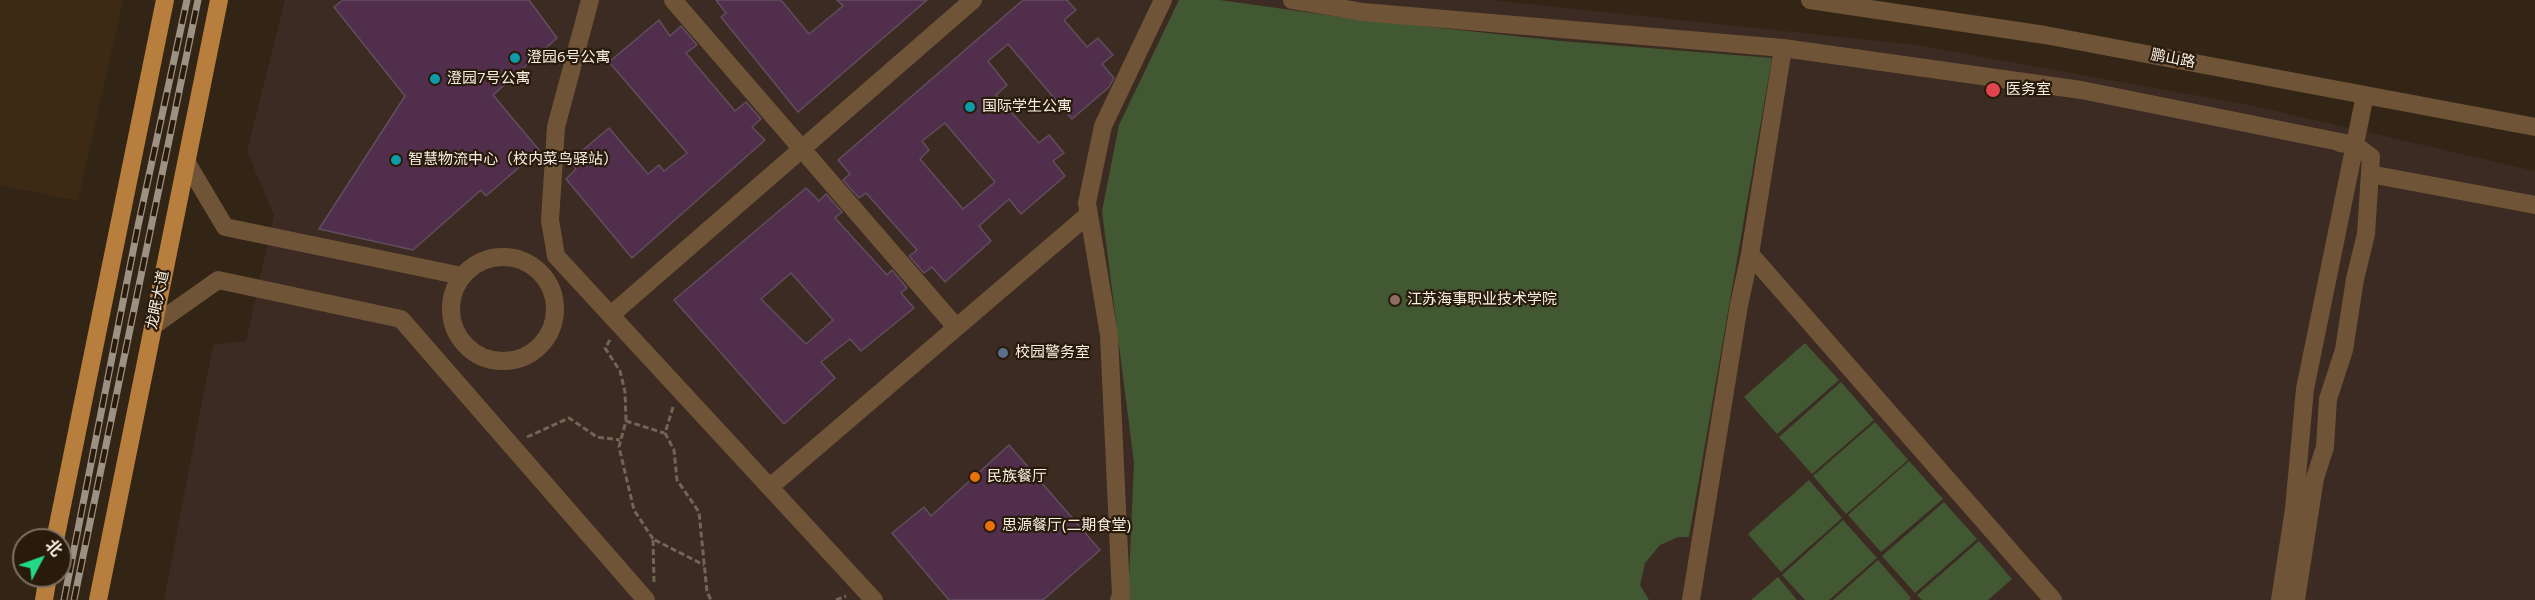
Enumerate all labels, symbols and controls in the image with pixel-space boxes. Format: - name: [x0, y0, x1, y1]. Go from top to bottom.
- street label: 鹏山路: [2149, 46, 2197, 72]
- place label: 澄园6号公寓: [527, 49, 611, 67]
- marker: 澄园6号公寓: [508, 51, 522, 65]
- place label: 澄园7号公寓: [447, 70, 531, 88]
- marker: 澄园7号公寓: [428, 72, 442, 86]
- marker: 医务室: [1984, 81, 2002, 99]
- place label: 医务室: [2006, 81, 2051, 99]
- place label: 国际学生公寓: [982, 98, 1072, 116]
- marker: 国际学生公寓: [963, 100, 977, 114]
- place label: 智慧物流中心（校内菜鸟驿站）: [408, 151, 618, 169]
- marker: 智慧物流中心（校内菜鸟驿站）: [389, 153, 403, 167]
- street label: 龙眠大道: [143, 269, 173, 331]
- place label: 江苏海事职业技术学院: [1407, 291, 1557, 309]
- marker: 江苏海事职业技术学院: [1388, 293, 1402, 307]
- place label: 校园警务室: [1015, 344, 1090, 362]
- marker: 校园警务室: [996, 346, 1010, 360]
- place label: 民族餐厅: [987, 468, 1047, 486]
- marker: 民族餐厅: [968, 470, 982, 484]
- place label: 思源餐厅(二期食堂): [1002, 517, 1131, 535]
- marker: 思源餐厅(二期食堂): [983, 519, 997, 533]
- north arrow: [12, 528, 72, 588]
- text: 北: [41, 534, 68, 561]

